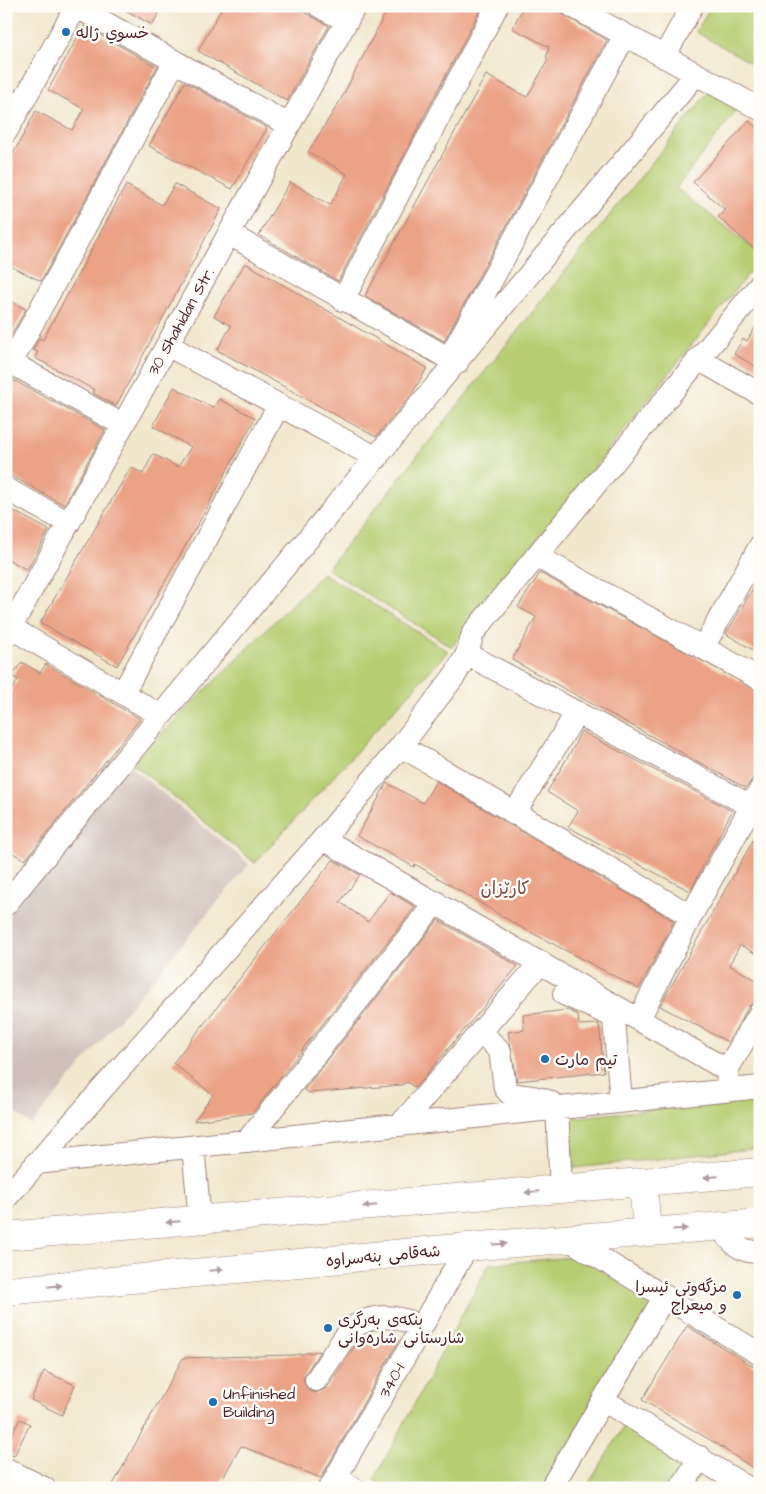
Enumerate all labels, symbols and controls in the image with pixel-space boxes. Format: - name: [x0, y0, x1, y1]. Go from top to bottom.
- place label: خسوي ژاله: [76, 22, 149, 44]
- marker: خسوي ژاله: [60, 26, 72, 38]
- street label: 30 Shahidan Str.: [142, 264, 220, 379]
- district label: کارێزان: [480, 876, 530, 901]
- place label: تيم مارت: [555, 1049, 617, 1072]
- marker: تيم مارت: [539, 1053, 551, 1065]
- one-way arrow: [703, 1173, 719, 1181]
- one-way arrow: [524, 1188, 540, 1196]
- one-way arrow: [362, 1202, 378, 1210]
- one-way arrow: [165, 1218, 181, 1226]
- one-way arrow: [672, 1225, 688, 1233]
- street label: شەقامی بنەسراوە: [325, 1240, 441, 1272]
- one-way arrow: [493, 1240, 509, 1248]
- one-way arrow: [209, 1266, 225, 1274]
- place label: مزگەوتی ئیسرا و میعراج: [635, 1276, 727, 1316]
- one-way arrow: [47, 1282, 63, 1290]
- marker: مزگەوتی ئیسرا و میعراج: [731, 1289, 743, 1301]
- place label: بنكەی بەرگری شارستانی شارەوانی: [338, 1309, 464, 1349]
- marker: بنكەی بەرگری شارستانی شارەوانی: [322, 1322, 334, 1334]
- street label: 340-1: [373, 1359, 410, 1402]
- place label: Unfinished Building: [223, 1383, 295, 1424]
- marker: Unfinished Building: [207, 1396, 219, 1408]

